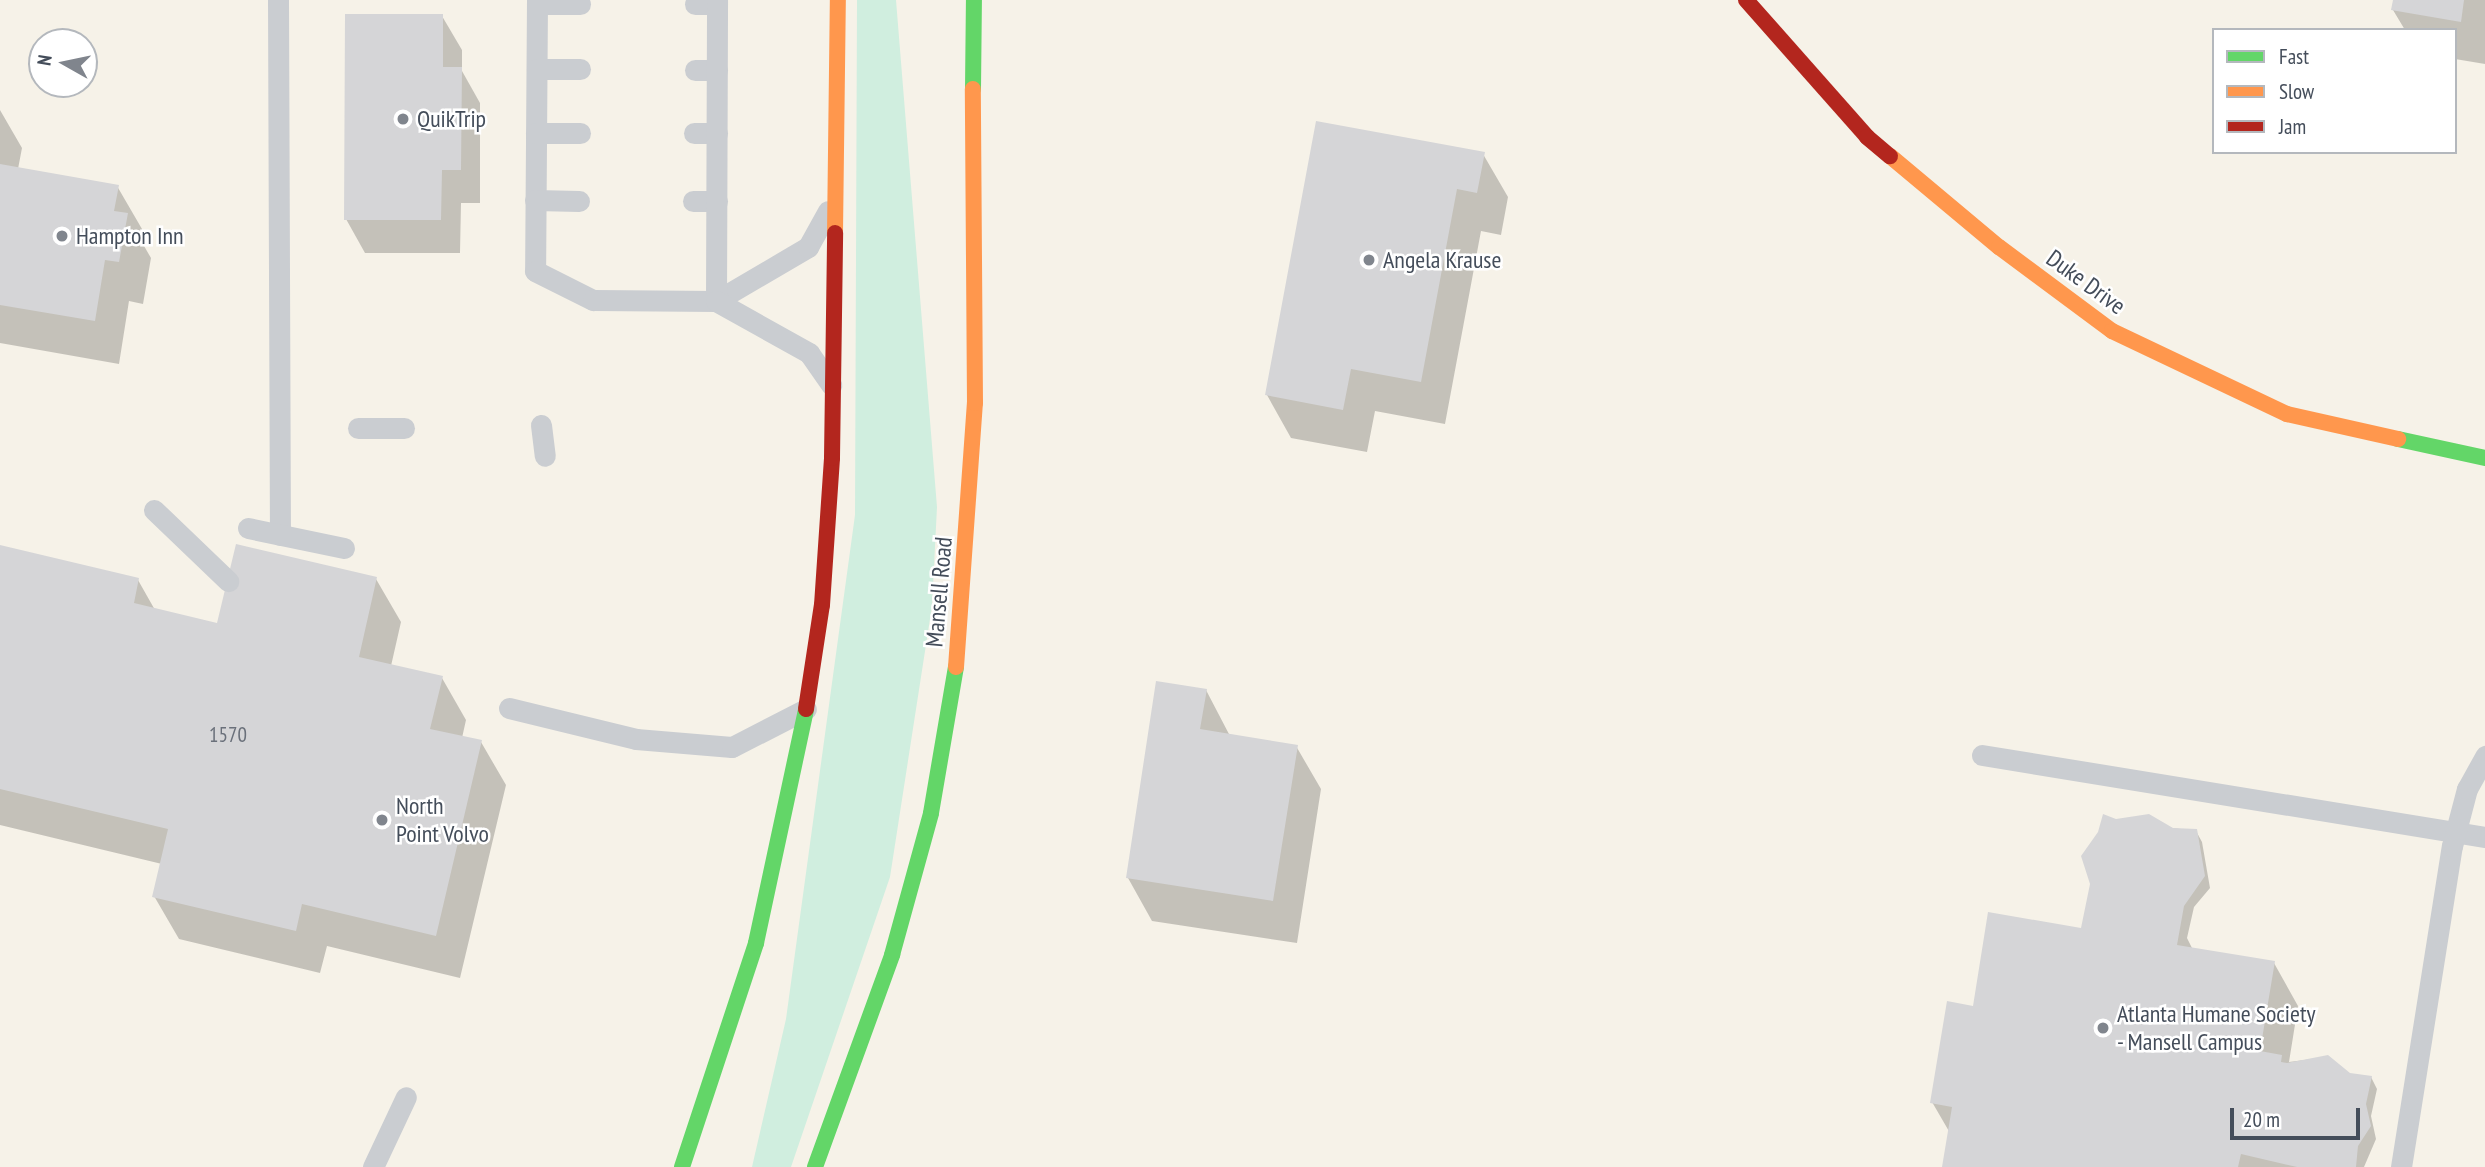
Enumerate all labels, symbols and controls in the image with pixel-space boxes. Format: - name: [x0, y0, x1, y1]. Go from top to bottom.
- north arrow: [28, 28, 98, 98]
- legend: [2212, 28, 2457, 154]
- text: Fast: [2279, 43, 2309, 70]
- text: N: [32, 53, 57, 67]
- text: Slow: [2279, 78, 2314, 105]
- place label: QuikTrip: [417, 105, 486, 133]
- marker: QuikTrip: [395, 111, 411, 127]
- text: Jam: [2279, 113, 2306, 140]
- place label: Hampton Inn: [76, 222, 184, 250]
- marker: Hampton Inn: [54, 228, 70, 244]
- street label: Duke Drive: [2041, 244, 2131, 320]
- place label: Angela Krause: [1383, 246, 1501, 274]
- marker: Angela Krause: [1361, 252, 1377, 268]
- street label: Mansell Road: [920, 536, 958, 648]
- house number: 1570: [209, 722, 247, 748]
- place label: North Point Volvo: [396, 792, 490, 848]
- marker: North Point Volvo: [374, 812, 390, 828]
- place label: Atlanta Humane Society - Mansell Campus: [2117, 1000, 2315, 1056]
- marker: Atlanta Humane Society - Mansell Campus: [2095, 1020, 2111, 1036]
- scale bar: [2233, 1094, 2362, 1138]
- text: 20 m: [2243, 1106, 2280, 1133]

